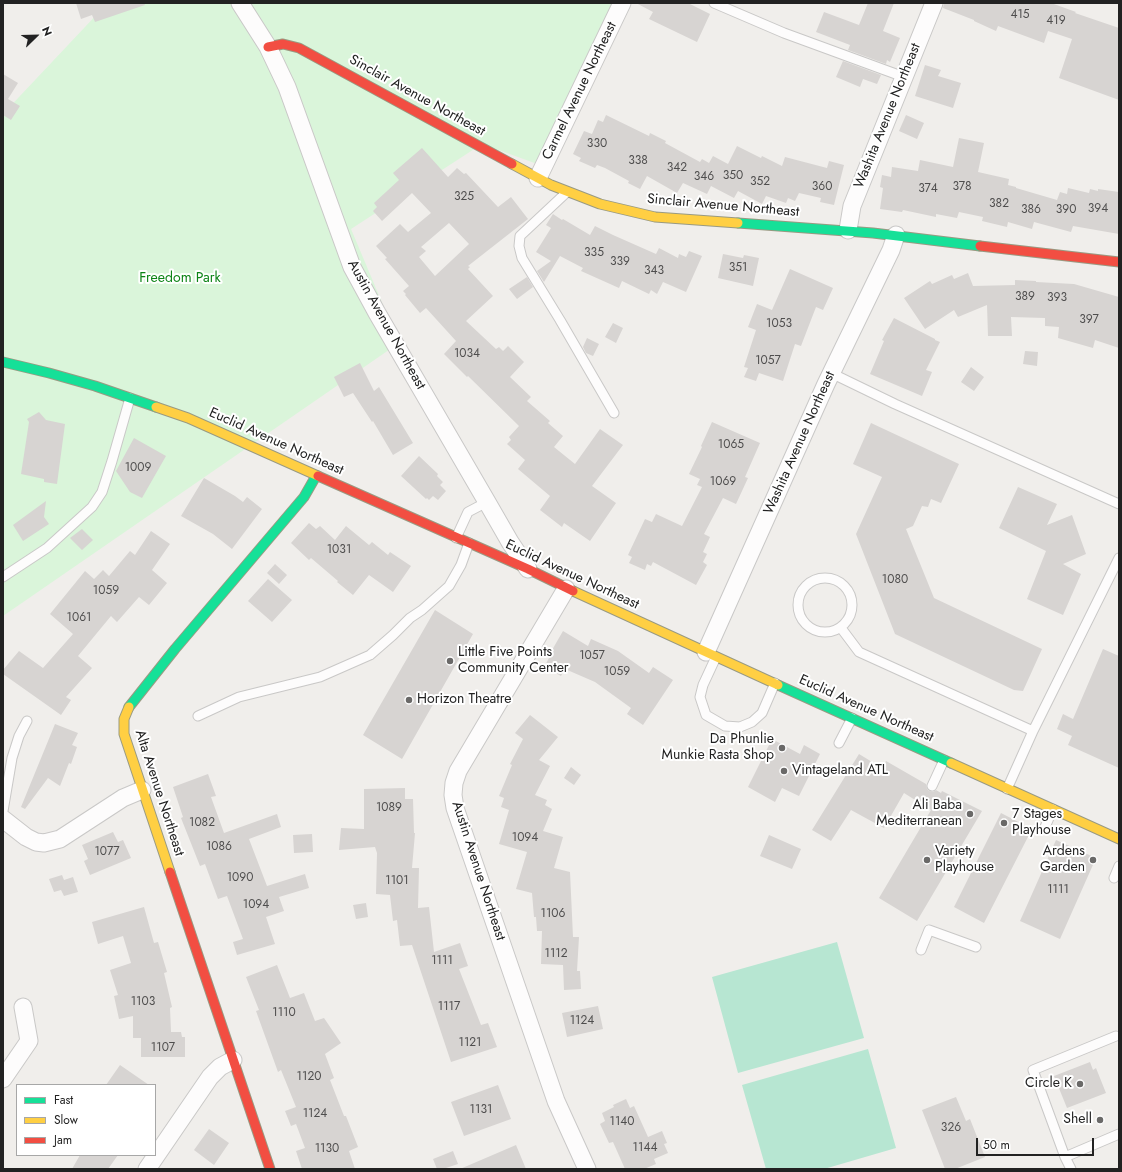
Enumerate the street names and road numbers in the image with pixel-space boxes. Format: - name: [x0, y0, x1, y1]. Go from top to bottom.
- street label: Carmel Avenue Northeast: [539, 19, 621, 163]
- street label: Washita Avenue Northeast: [851, 41, 925, 191]
- street label: Sinclair Avenue Northeast: [346, 52, 488, 140]
- street label: Sinclair Avenue Northeast: [646, 191, 800, 221]
- street label: Austin Avenue Northeast: [343, 257, 429, 393]
- street label: Washita Avenue Northeast: [761, 369, 839, 517]
- street label: Euclid Avenue Northeast: [206, 405, 346, 479]
- street label: Euclid Avenue Northeast: [502, 537, 642, 613]
- street label: Euclid Avenue Northeast: [796, 672, 936, 746]
- street label: Alta Avenue Northeast: [131, 728, 187, 858]
- street label: Austin Avenue Northeast: [448, 799, 508, 943]

